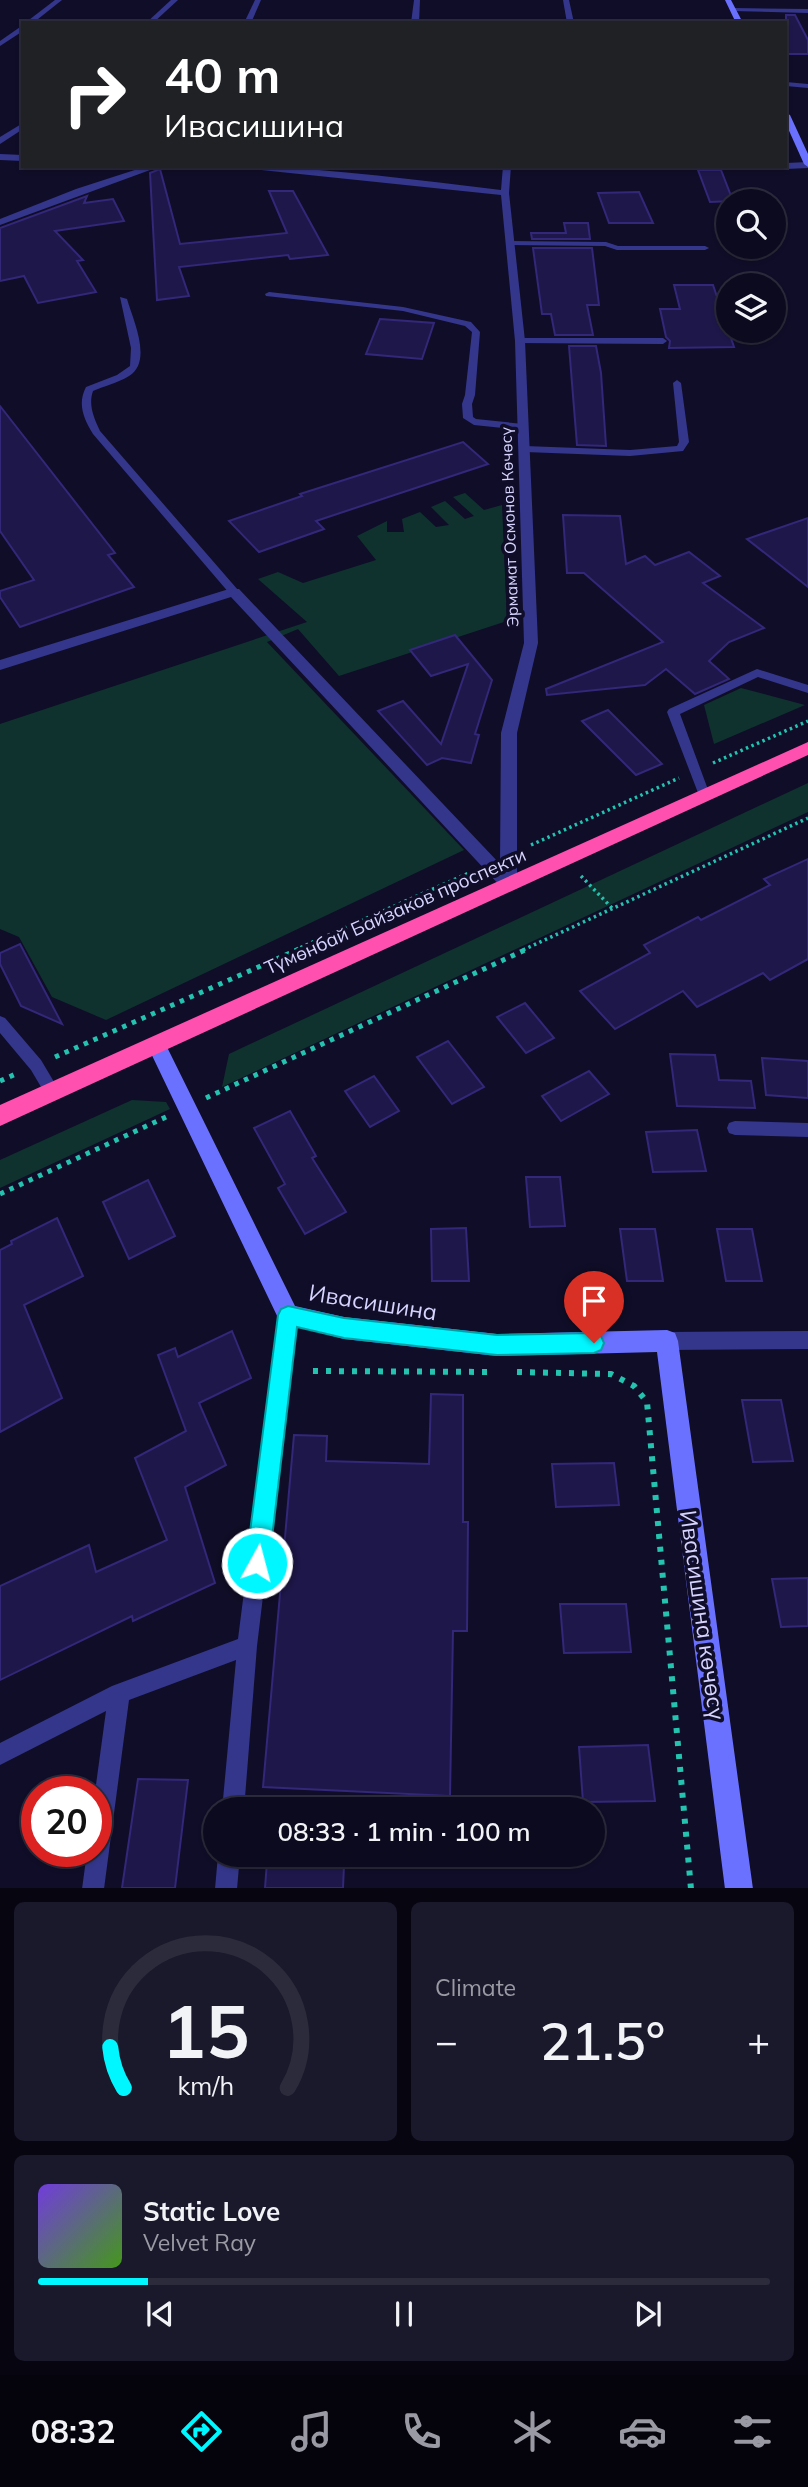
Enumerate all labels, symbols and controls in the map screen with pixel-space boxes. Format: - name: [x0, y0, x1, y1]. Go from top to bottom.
- text: 40 m: [164, 44, 280, 105]
- icon: right: [49, 49, 140, 140]
- text: Ивасишина: [164, 105, 344, 145]
- map controls: [716, 189, 786, 343]
- button: search: [716, 189, 786, 259]
- button: layers: [716, 273, 786, 343]
- street label: Эрмамат Осмонов Көчөсү: [495, 426, 522, 628]
- street label: Түмөнбай Байзаков проспекти: [261, 842, 529, 980]
- pin: [564, 1271, 624, 1343]
- street label: Ивасишина: [307, 1278, 439, 1326]
- icon: arrive: [575, 1282, 613, 1320]
- street label: Ивасишина көчөсү: [674, 1508, 732, 1722]
- position arrow: [220, 1526, 294, 1600]
- speed limit sign: 20: [21, 1776, 112, 1867]
- text: 08:33 · 1 min · 100 m: [277, 1815, 531, 1848]
- text: Climate: [435, 1973, 516, 2002]
- text: 15: [162, 1985, 249, 2076]
- text: 21.5°: [540, 2008, 665, 2073]
- text: −: [435, 2017, 458, 2065]
- text: +: [747, 2017, 770, 2065]
- text: km/h: [177, 2069, 234, 2100]
- text: Static Love: [143, 2195, 280, 2228]
- text: Velvet Ray: [143, 2228, 256, 2257]
- icon: previous: [141, 2295, 179, 2333]
- icon: pause: [385, 2295, 423, 2333]
- icon: next: [629, 2295, 667, 2333]
- icon: directions: [177, 2407, 226, 2456]
- icon: music: [287, 2407, 336, 2456]
- icon: phone: [397, 2407, 446, 2456]
- icon: climate: [508, 2407, 557, 2456]
- icon: car: [618, 2407, 667, 2456]
- icon: filters: [728, 2407, 777, 2456]
- text: 08:32: [31, 2411, 115, 2451]

